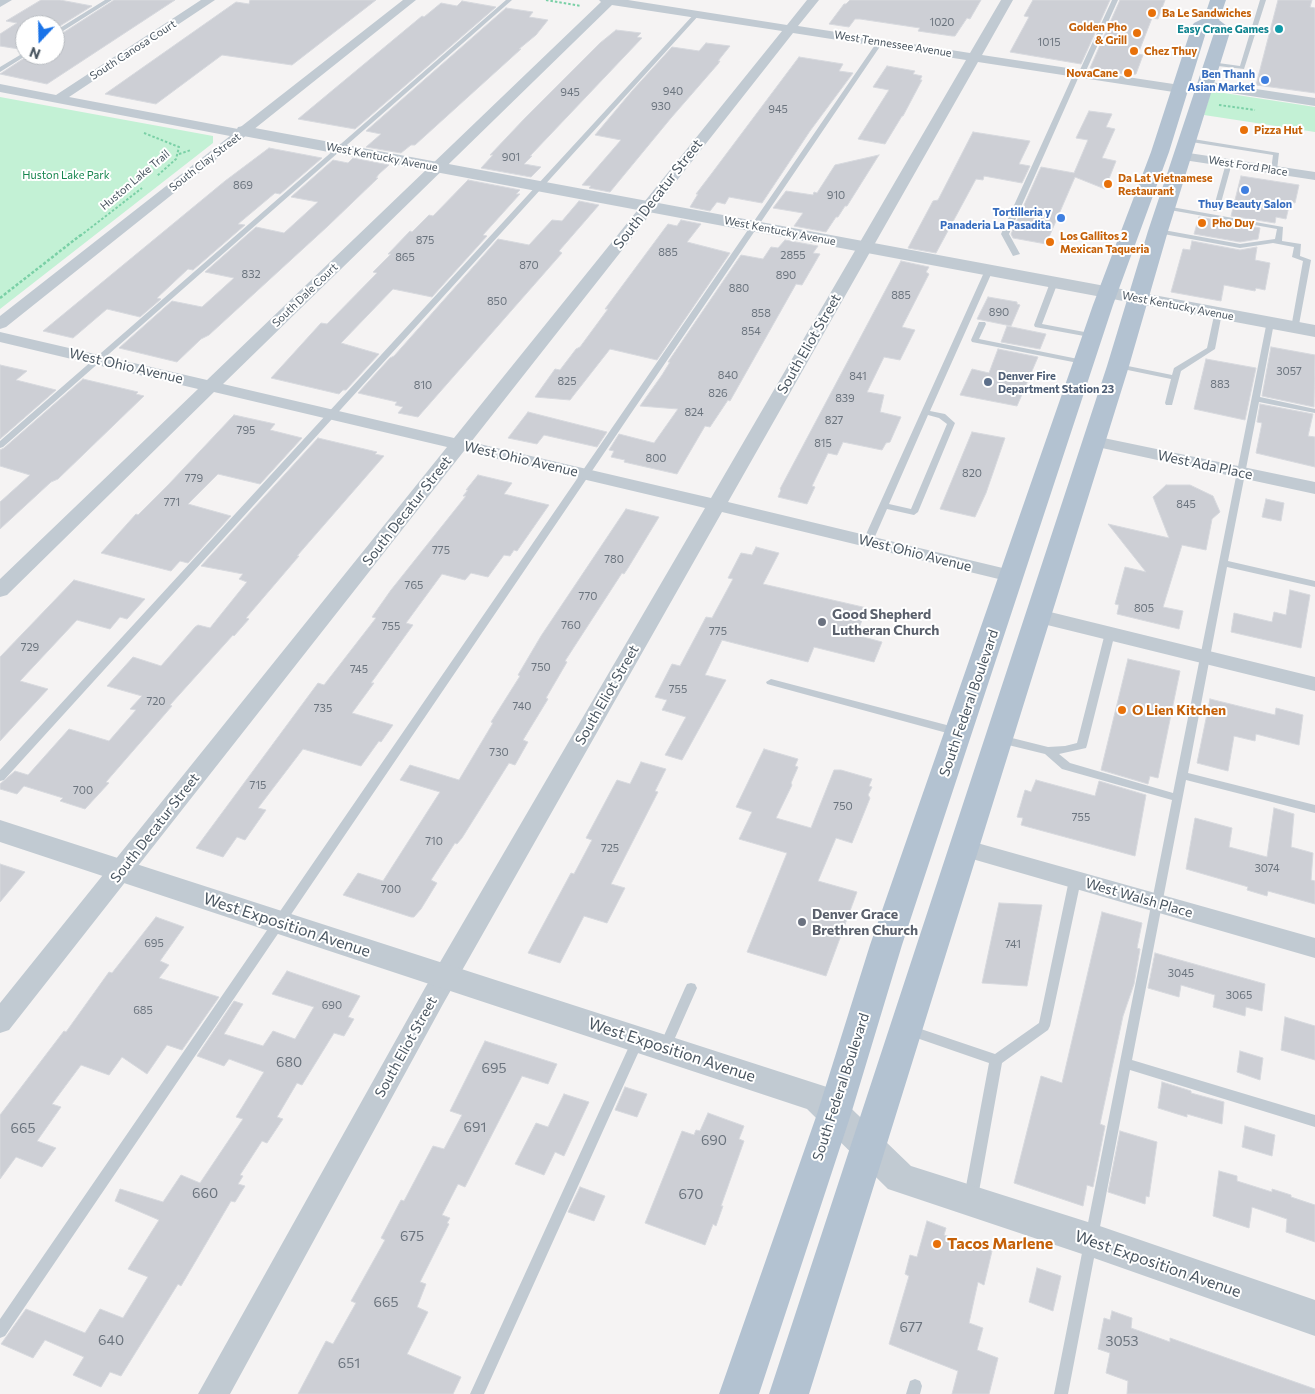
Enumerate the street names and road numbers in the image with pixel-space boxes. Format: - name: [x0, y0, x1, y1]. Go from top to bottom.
- street label: South Canosa Court: [87, 17, 179, 83]
- street label: West Tennessee Avenue: [833, 28, 953, 60]
- street label: South Clay Street: [167, 130, 243, 194]
- street label: South Decatur Street: [610, 136, 706, 252]
- street label: West Kentucky Avenue: [325, 140, 439, 174]
- street label: Huston Lake Trail: [98, 147, 172, 213]
- street label: West Ford Place: [1208, 153, 1288, 179]
- street label: West Kentucky Avenue: [723, 214, 837, 248]
- street label: South Dale Court: [270, 260, 340, 330]
- street label: West Kentucky Avenue: [1121, 289, 1235, 323]
- street label: South Eliot Street: [774, 291, 844, 397]
- street label: West Ohio Avenue: [67, 345, 185, 387]
- street label: West Ohio Avenue: [462, 438, 580, 480]
- street label: West Ada Place: [1156, 447, 1254, 483]
- street label: South Decatur Street: [359, 453, 455, 569]
- street label: West Ohio Avenue: [857, 531, 973, 575]
- street label: South Federal Boulevard: [936, 627, 1002, 779]
- street label: South Eliot Street: [572, 642, 642, 748]
- street label: South Decatur Street: [107, 770, 203, 886]
- street label: West Walsh Place: [1083, 875, 1195, 921]
- street label: West Exposition Avenue: [201, 889, 373, 961]
- street label: South Eliot Street: [371, 994, 441, 1100]
- street label: South Federal Boulevard: [809, 1011, 873, 1163]
- street label: West Exposition Avenue: [586, 1014, 758, 1086]
- street label: West Exposition Avenue: [1072, 1227, 1244, 1301]

